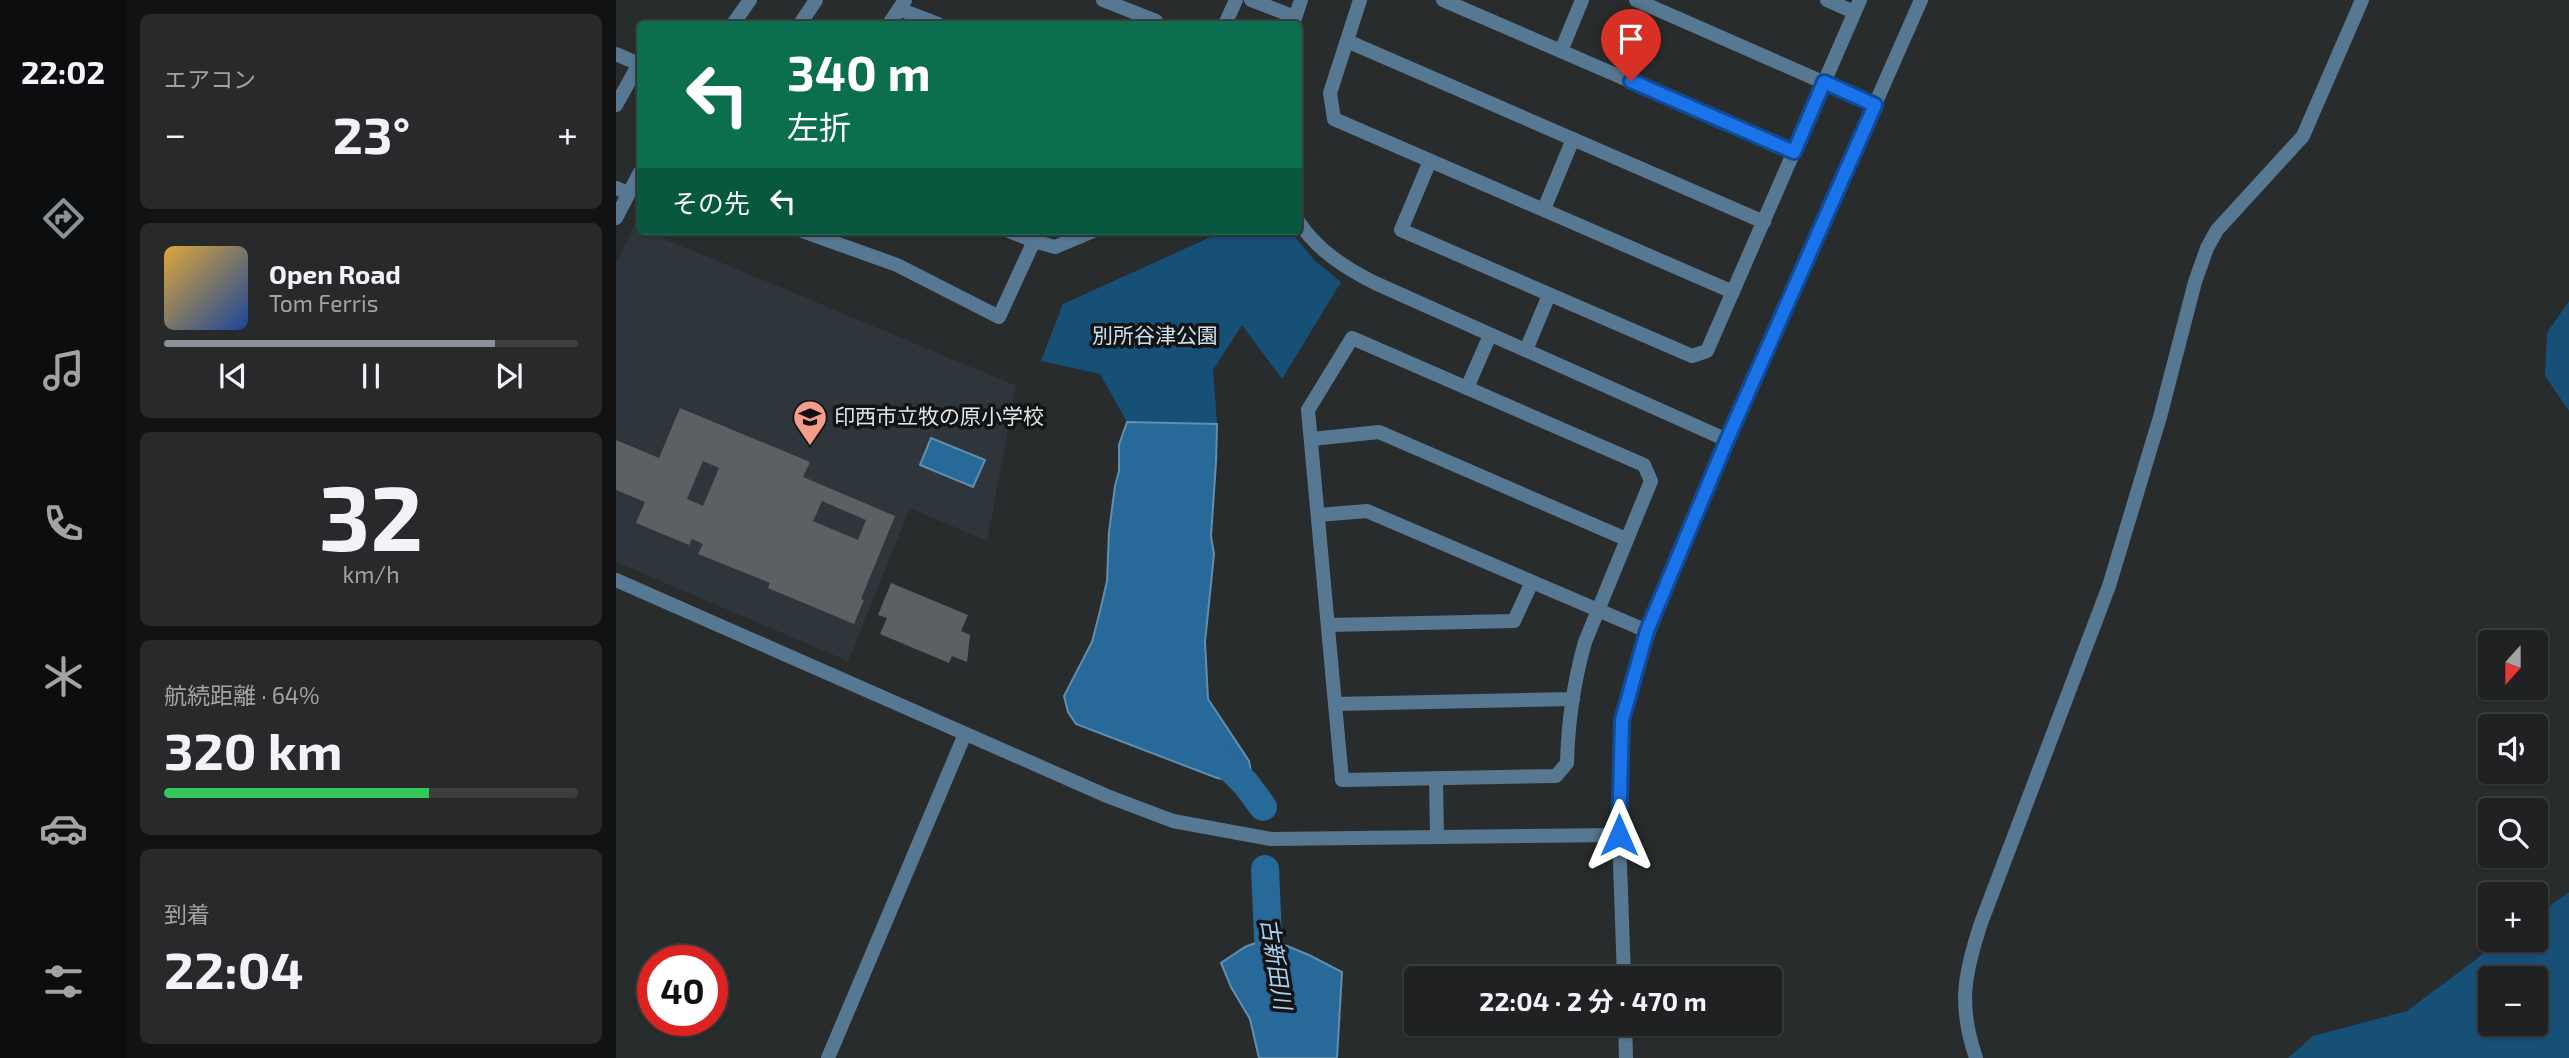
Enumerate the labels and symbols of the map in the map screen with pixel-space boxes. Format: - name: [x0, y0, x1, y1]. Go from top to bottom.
- pin: [1601, 9, 1661, 81]
- park label: 別所谷津公園: [1092, 322, 1218, 347]
- school or university icon: 印西市立牧の原小学校: [791, 398, 829, 447]
- place label: 印西市立牧の原小学校: [834, 403, 1044, 428]
- north arrow: [2478, 630, 2548, 700]
- position arrow: [1582, 798, 1656, 872]
- water label: 古新田川: [1256, 916, 1298, 1014]
- speed limit sign: 40: [637, 945, 728, 1036]

